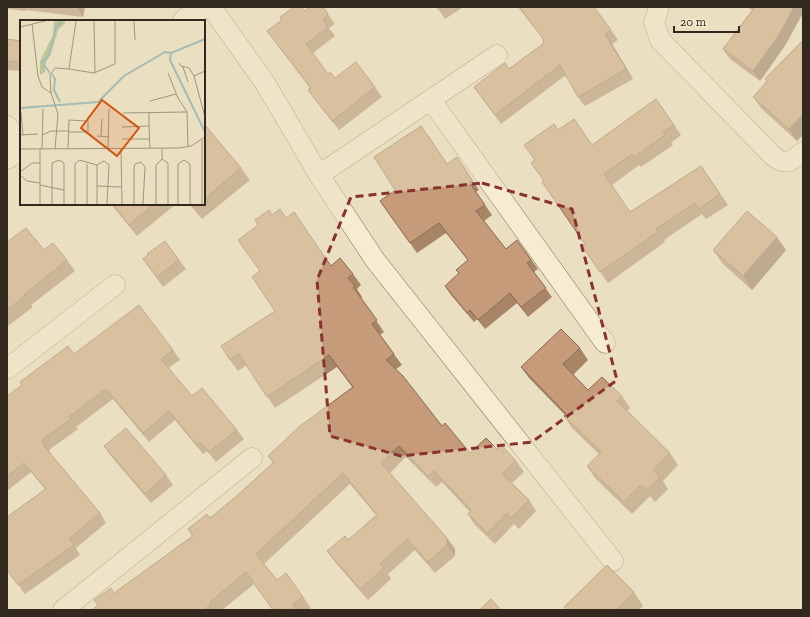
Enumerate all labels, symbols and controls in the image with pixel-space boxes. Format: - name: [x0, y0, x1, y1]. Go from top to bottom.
- scale bar: [674, 8, 739, 34]
- text: 20 m: [680, 15, 707, 29]
- inset map: [20, 20, 205, 205]

